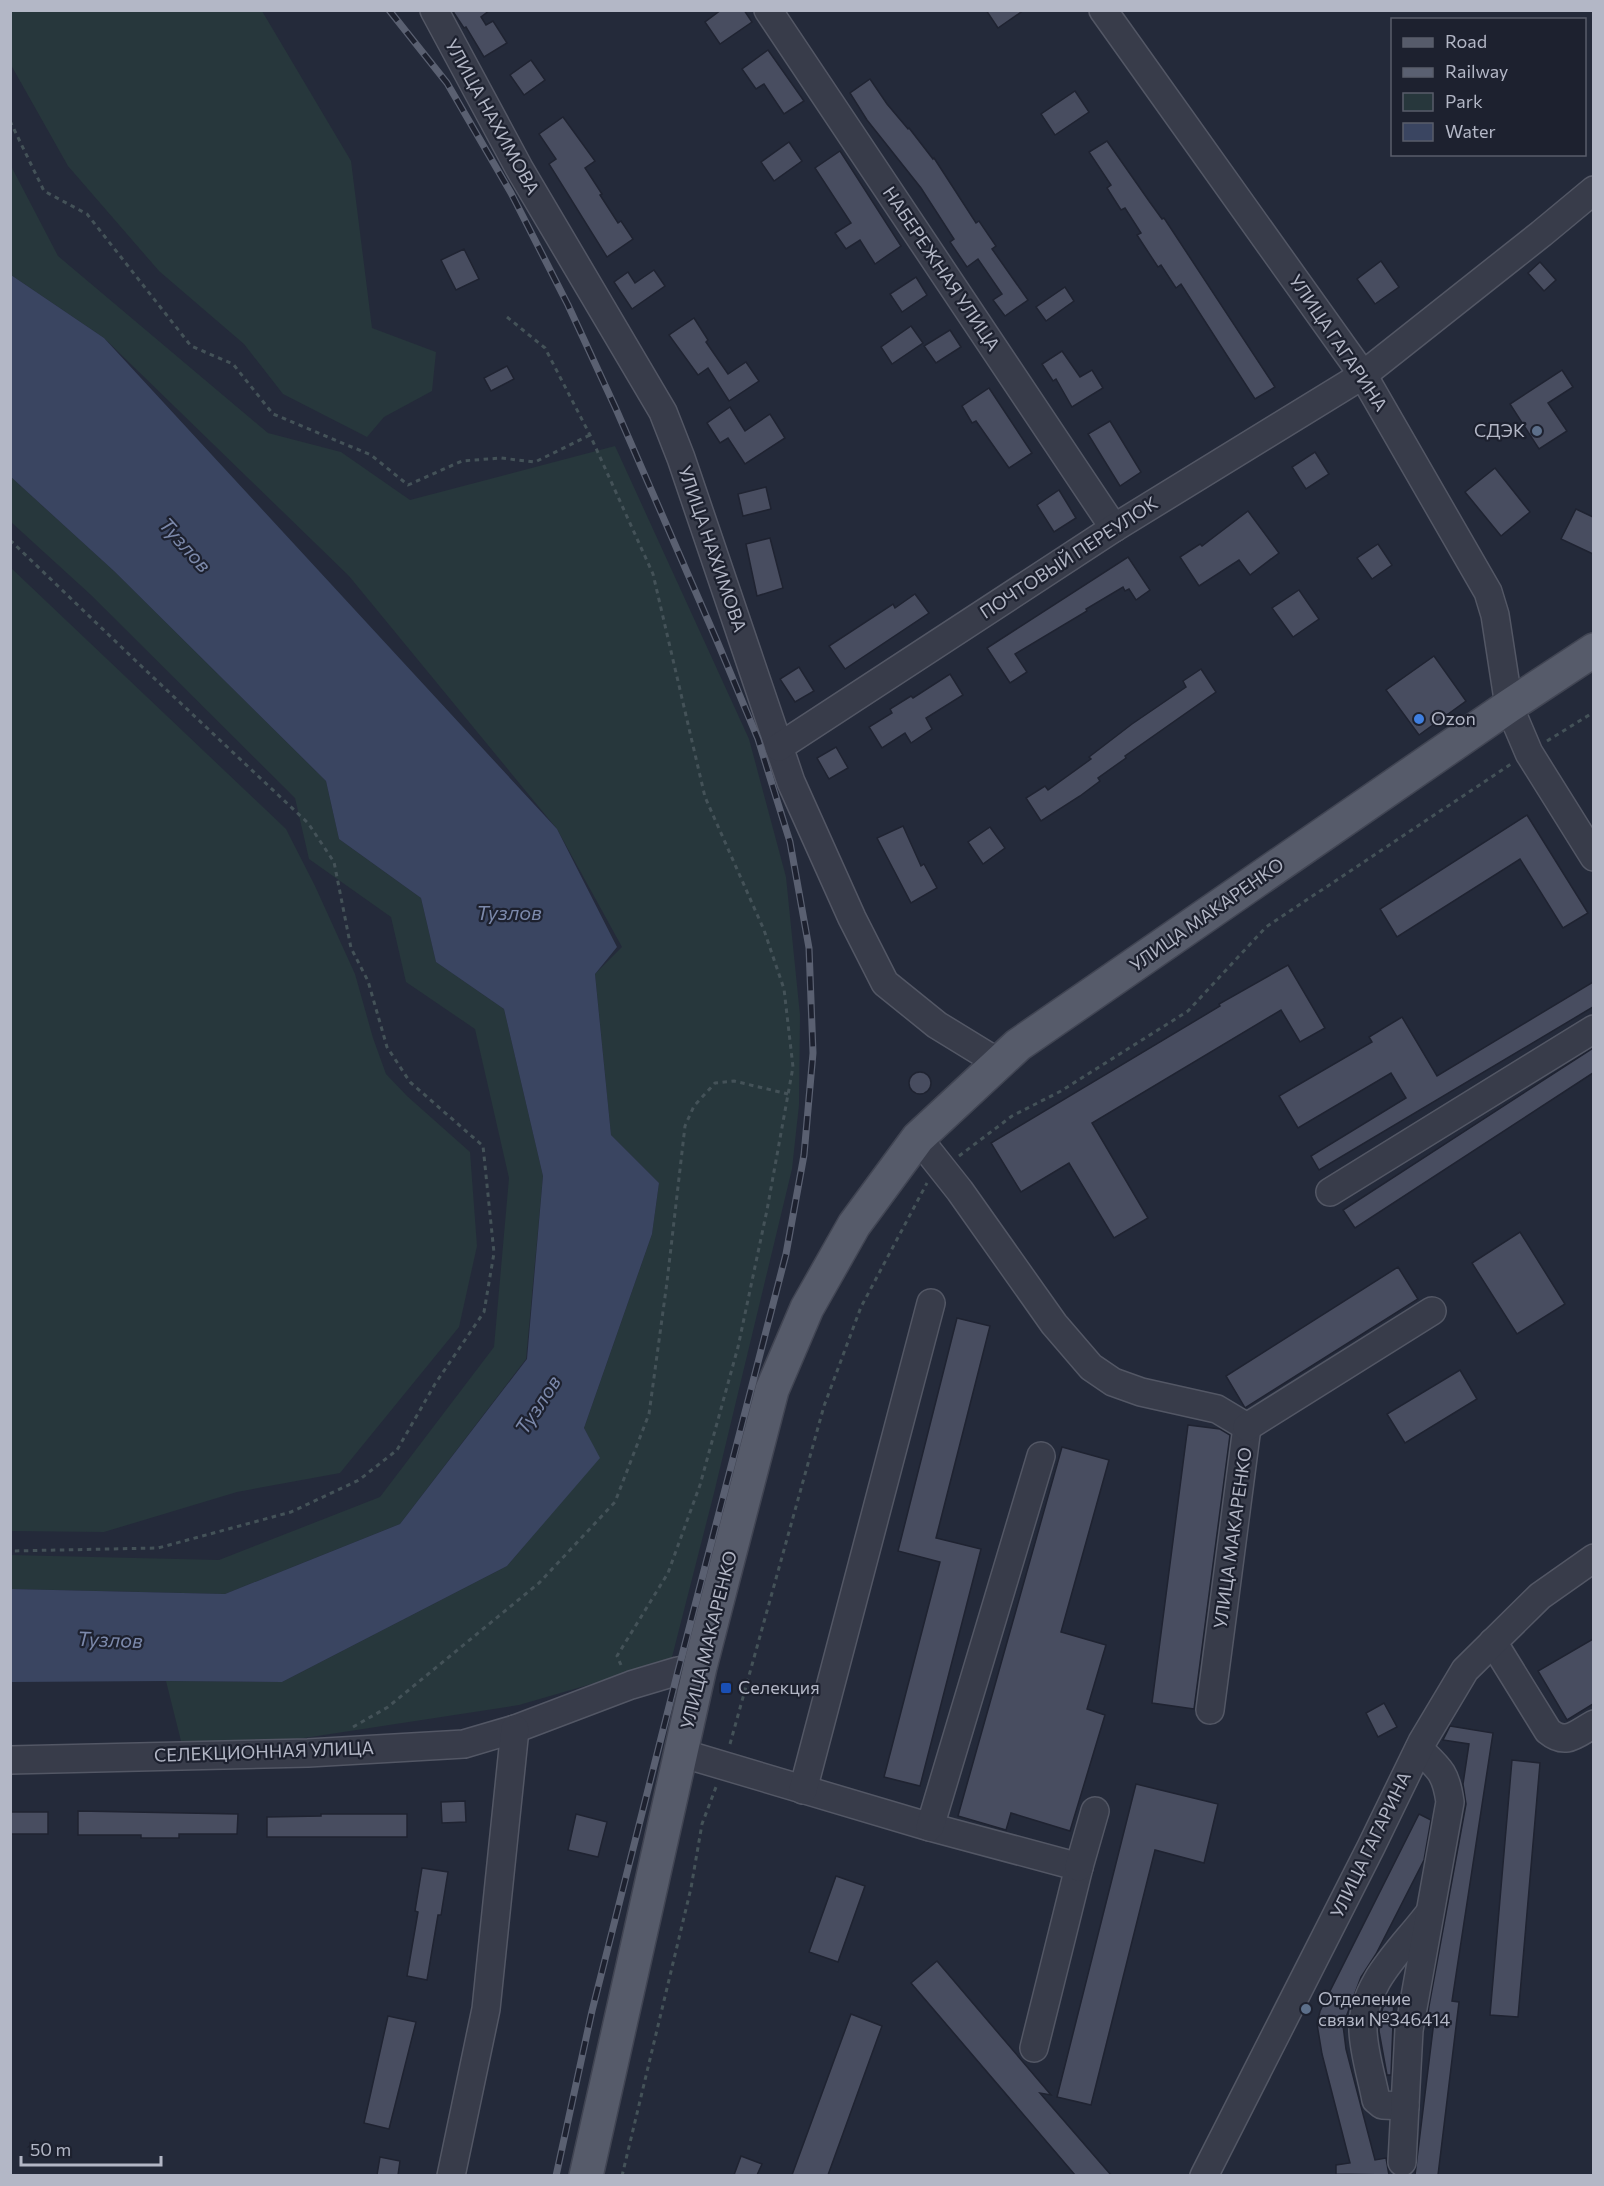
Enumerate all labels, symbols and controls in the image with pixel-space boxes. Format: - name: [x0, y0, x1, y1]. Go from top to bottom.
- legend: [1391, 18, 1586, 156]
- text: Road: [1445, 30, 1487, 52]
- street label: УЛИЦА НАХИМОВА: [441, 35, 545, 198]
- text: Railway: [1445, 60, 1508, 82]
- text: Park: [1445, 90, 1483, 112]
- text: Water: [1445, 120, 1496, 142]
- street label: НАБЕРЕЖНАЯ УЛИЦА: [879, 182, 1005, 355]
- street label: УЛИЦА ГАГАРИНА: [1285, 270, 1393, 415]
- place label: СДЭК: [1474, 419, 1525, 441]
- marker: СДЭК: [1530, 424, 1544, 438]
- street label: УЛИЦА НАХИМОВА: [674, 463, 752, 635]
- street label: ПОЧТОВЫЙ ПЕРЕУЛОК: [975, 491, 1161, 623]
- water label: Тузлов: [155, 512, 217, 577]
- place label: Ozon: [1431, 707, 1476, 729]
- marker: Ozon: [1412, 712, 1426, 726]
- street label: УЛИЦА МАКАРЕНКО: [1125, 853, 1288, 976]
- water label: Тузлов: [476, 900, 542, 924]
- water label: Тузлов: [509, 1370, 565, 1439]
- street label: УЛИЦА МАКАРЕНКО: [1208, 1446, 1256, 1630]
- street label: УЛИЦА МАКАРЕНКО: [675, 1548, 741, 1731]
- water label: Тузлов: [77, 1626, 144, 1652]
- place label: Селекция: [738, 1676, 820, 1698]
- marker: Селекция: [719, 1681, 733, 1695]
- street label: СЕЛЕКЦИОННАЯ УЛИЦА: [154, 1736, 374, 1766]
- street label: УЛИЦА ГАГАРИНА: [1325, 1768, 1415, 1921]
- place label: Отделение связи №346414: [1318, 1987, 1450, 2030]
- marker: Отделение связи №346414: [1299, 2002, 1313, 2016]
- scale bar: [21, 2129, 160, 2167]
- text: 50 m: [30, 2138, 71, 2160]

